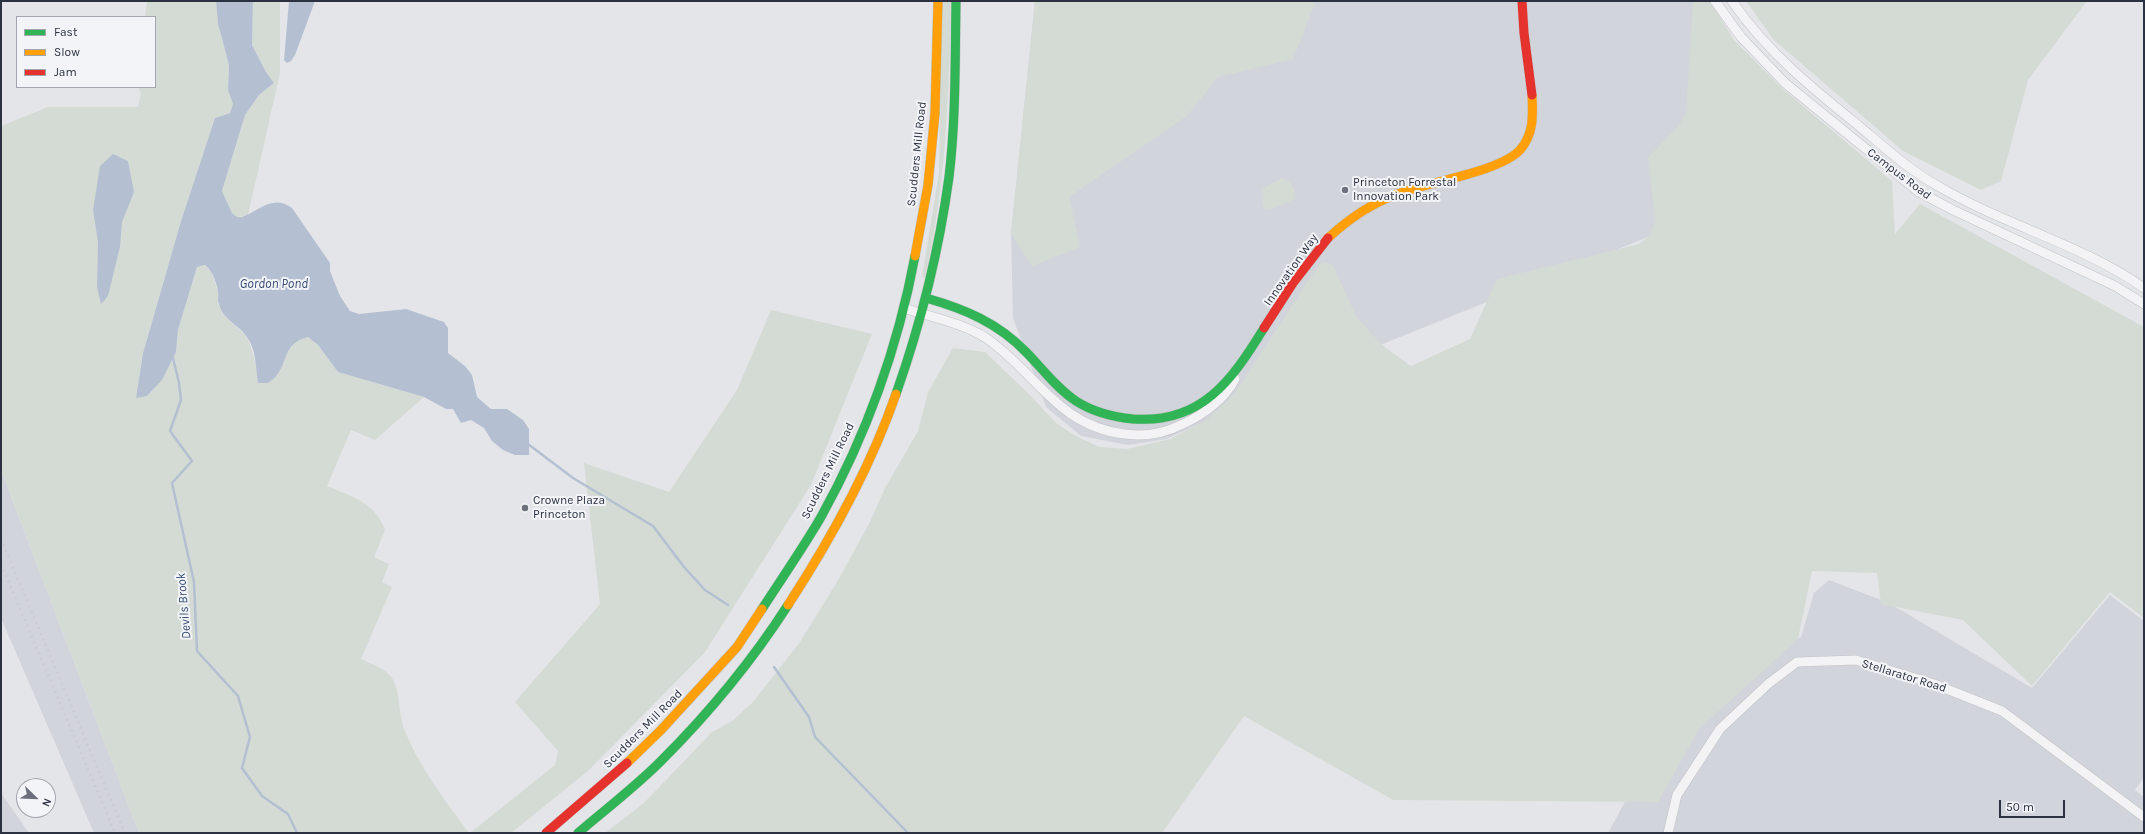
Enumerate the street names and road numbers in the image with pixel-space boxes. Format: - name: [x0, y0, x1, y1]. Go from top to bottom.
- street label: Scudders Mill Road: [904, 101, 930, 207]
- street label: Campus Road: [1864, 145, 1934, 203]
- street label: Innovation Way: [1261, 231, 1321, 309]
- street label: Scudders Mill Road: [798, 420, 858, 522]
- street label: Stellarator Road: [1860, 656, 1948, 696]
- street label: Scudders Mill Road: [601, 687, 685, 771]

